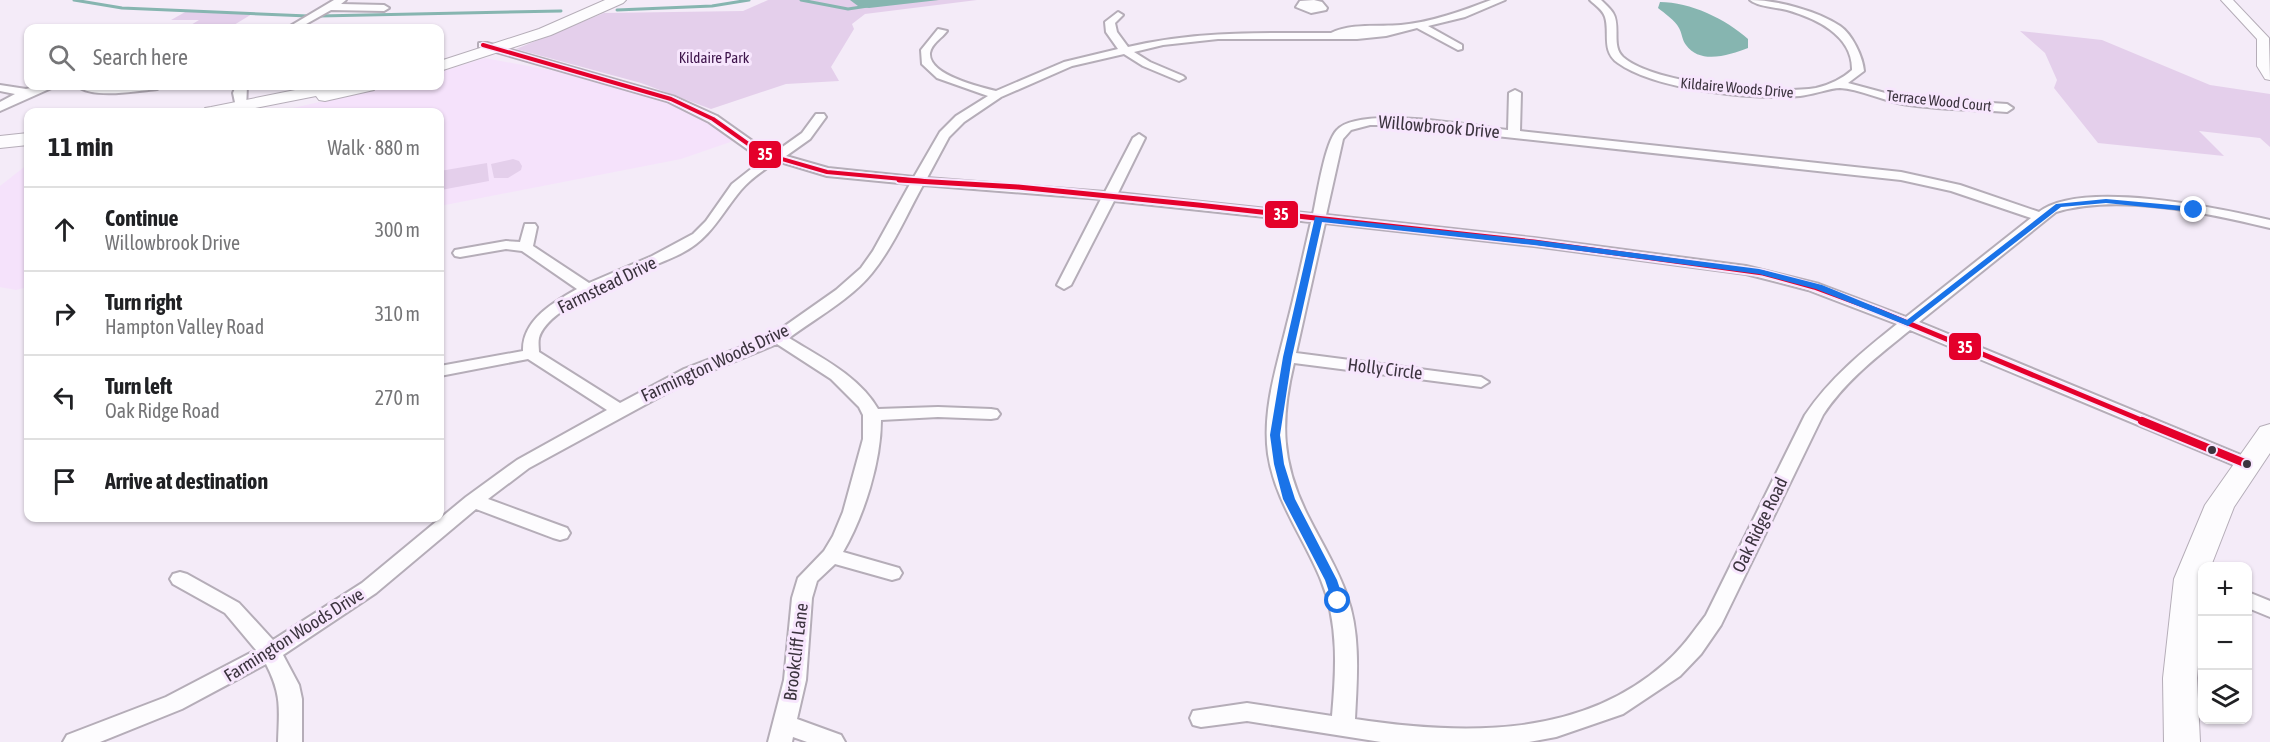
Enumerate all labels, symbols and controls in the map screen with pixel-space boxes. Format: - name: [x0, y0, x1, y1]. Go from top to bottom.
- search box: [24, 24, 444, 90]
- icon: search: [45, 41, 78, 74]
- text: Search here: [93, 44, 188, 70]
- park label: Kildaire Park: [679, 49, 750, 66]
- street label: Kildaire Woods Drive: [1680, 74, 1795, 101]
- street label: Terrace Wood Court: [1886, 87, 1993, 114]
- street label: Willowbrook Drive: [1378, 111, 1501, 142]
- text: 11 min: [48, 132, 113, 162]
- text: Walk · 880 m: [328, 136, 420, 159]
- line badge: 35: [748, 140, 782, 169]
- text: 35: [757, 145, 773, 163]
- route end: [2180, 196, 2206, 222]
- line badge: 35: [1264, 200, 1299, 229]
- text: Continue: [105, 205, 179, 231]
- text: 35: [1273, 205, 1289, 223]
- icon: ahead: [48, 213, 81, 246]
- text: 300 m: [375, 218, 420, 241]
- text: Willowbrook Drive: [105, 231, 240, 254]
- street label: Farmstead Drive: [554, 252, 660, 318]
- text: Turn right: [105, 289, 182, 315]
- icon: right: [48, 297, 81, 330]
- text: 310 m: [375, 302, 420, 325]
- text: Hampton Valley Road: [105, 315, 264, 338]
- street label: Farmington Woods Drive: [638, 319, 792, 406]
- line badge: 35: [1948, 332, 1982, 361]
- text: 35: [1957, 338, 1973, 356]
- street label: Holly Circle: [1346, 354, 1424, 384]
- text: Turn left: [105, 373, 172, 399]
- icon: left: [48, 381, 81, 414]
- text: 270 m: [375, 386, 420, 409]
- text: Oak Ridge Road: [105, 399, 220, 422]
- unlabelled marker: [2206, 444, 2218, 456]
- unlabelled marker: [2241, 458, 2253, 470]
- icon: arrive: [48, 465, 81, 498]
- text: Arrive at destination: [105, 468, 268, 494]
- street label: Oak Ridge Road: [1727, 474, 1792, 576]
- map controls: [2198, 562, 2252, 724]
- button: +: [2198, 562, 2252, 616]
- street label: Farmington Woods Drive: [220, 583, 367, 686]
- route start: [1324, 587, 1350, 613]
- street label: Brookcliff Lane: [779, 602, 812, 702]
- button: −: [2198, 616, 2252, 670]
- button: layers: [2198, 670, 2252, 724]

